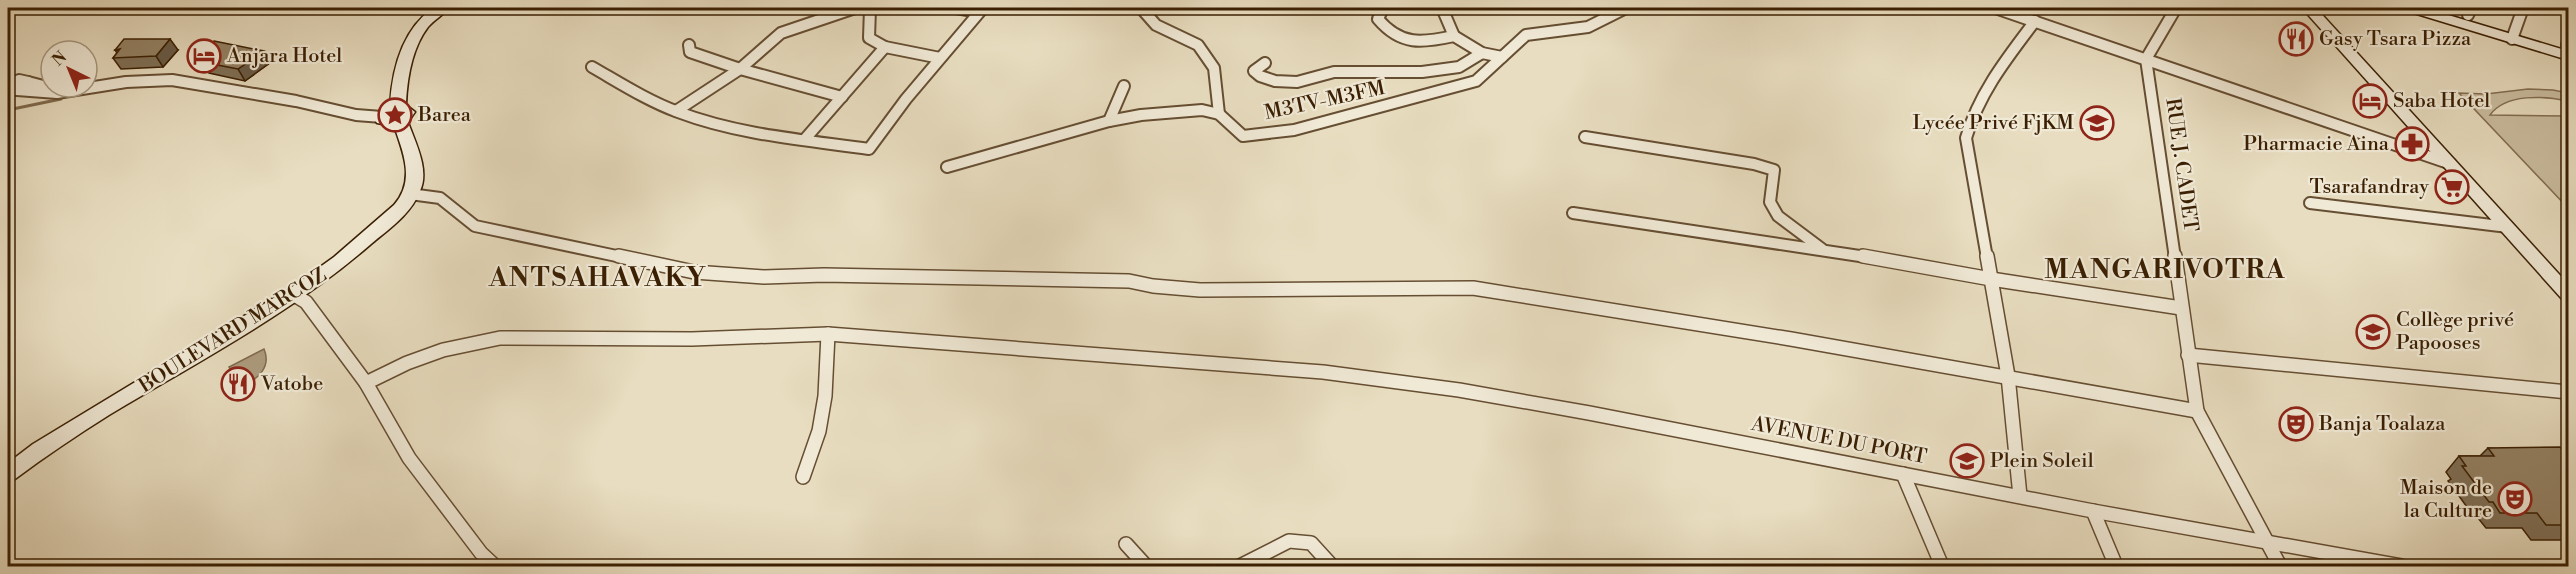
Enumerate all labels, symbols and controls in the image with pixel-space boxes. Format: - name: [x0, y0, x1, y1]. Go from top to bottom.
- restaurant icon: Gasy Tsara Pizza: [2278, 21, 2314, 57]
- place label: Gasy Tsara Pizza: [2319, 27, 2472, 52]
- hotel icon: Anjara Hotel: [186, 38, 222, 74]
- north arrow: [39, 39, 99, 99]
- place label: Anjara Hotel: [226, 44, 342, 69]
- text: N: [48, 47, 71, 70]
- street label: M3TV-M3FM: [1262, 76, 1388, 126]
- hotel icon: Saba Hotel: [2352, 83, 2388, 119]
- place label: Saba Hotel: [2393, 89, 2490, 114]
- street label: RUE J. CADET: [2159, 96, 2203, 234]
- place icon: Barea: [377, 97, 413, 133]
- place label: Barea: [417, 103, 472, 128]
- school or university icon: Lycée Privé FjKM: [2079, 105, 2115, 141]
- place label: Lycée Privé FjKM: [1913, 111, 2074, 136]
- pharmacy icon: Pharmacie Aina: [2394, 126, 2430, 162]
- place label: Pharmacie Aina: [2243, 132, 2390, 157]
- supermarket icon: Tsarafandray: [2434, 169, 2470, 205]
- place label: Tsarafandray: [2310, 175, 2429, 200]
- district label: MANGARIVOTRA: [2044, 254, 2286, 286]
- district label: ANTSAHAVAKY: [488, 262, 707, 294]
- street label: BOULEVARD MARCOZ: [134, 263, 331, 399]
- place label: Collège privé Papooses: [2396, 308, 2514, 356]
- school or university icon: Collège privé Papooses: [2355, 314, 2391, 350]
- restaurant icon: Vatobe: [220, 366, 256, 402]
- place label: Vatobe: [260, 372, 323, 397]
- theatre icon: Banja Toalaza: [2278, 406, 2314, 442]
- street label: AVENUE DU PORT: [1748, 412, 1929, 470]
- place label: Banja Toalaza: [2318, 412, 2446, 437]
- school or university icon: Plein Soleil: [1949, 443, 1985, 479]
- place label: Plein Soleil: [1990, 449, 2094, 474]
- place label: Maison de la Culture: [2400, 476, 2492, 524]
- theatre icon: Maison de la Culture: [2497, 481, 2533, 517]

